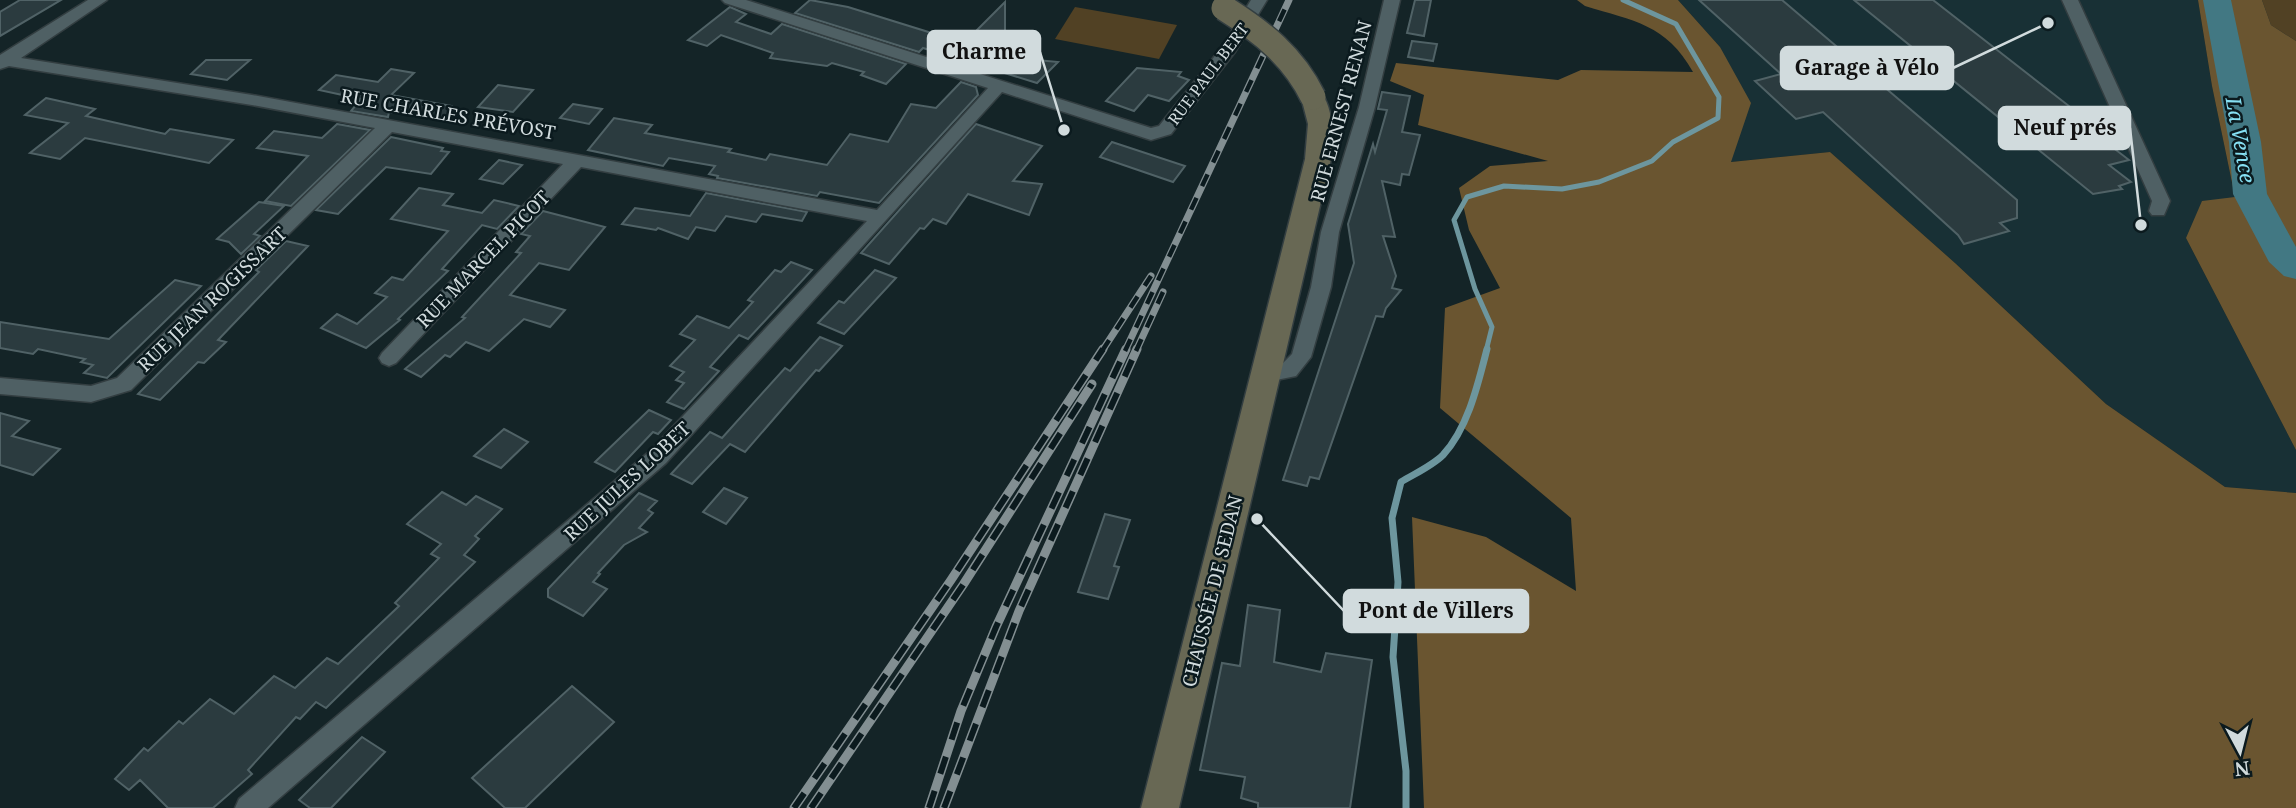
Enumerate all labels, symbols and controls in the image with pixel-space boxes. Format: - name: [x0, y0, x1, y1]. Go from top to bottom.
- street label: RUE ERNEST RENAN: [1304, 18, 1378, 204]
- street label: RUE PAUL BERT: [1163, 19, 1254, 129]
- callout: Charme: [928, 31, 1040, 73]
- text: Charme: [942, 37, 1026, 65]
- callout: Garage à Vélo: [1781, 47, 1953, 89]
- text: Garage à Vélo: [1795, 53, 1939, 81]
- street label: RUE CHARLES PRÉVOST: [339, 82, 558, 146]
- water label: La Vence: [2219, 94, 2262, 185]
- callout: Neuf prés: [1999, 107, 2130, 149]
- text: Neuf prés: [2013, 113, 2117, 141]
- street label: RUE MARCEL PICOT: [411, 184, 556, 333]
- street label: RUE JEAN ROGISSART: [132, 221, 293, 377]
- street label: RUE JULES LOBET: [558, 415, 696, 546]
- street label: CHAUSSÉE DE SEDAN: [1176, 492, 1248, 690]
- callout: Pont de Villers: [1344, 590, 1528, 632]
- text: Pont de Villers: [1358, 596, 1514, 624]
- north arrow: [2205, 717, 2275, 787]
- text: N: [2233, 755, 2251, 783]

